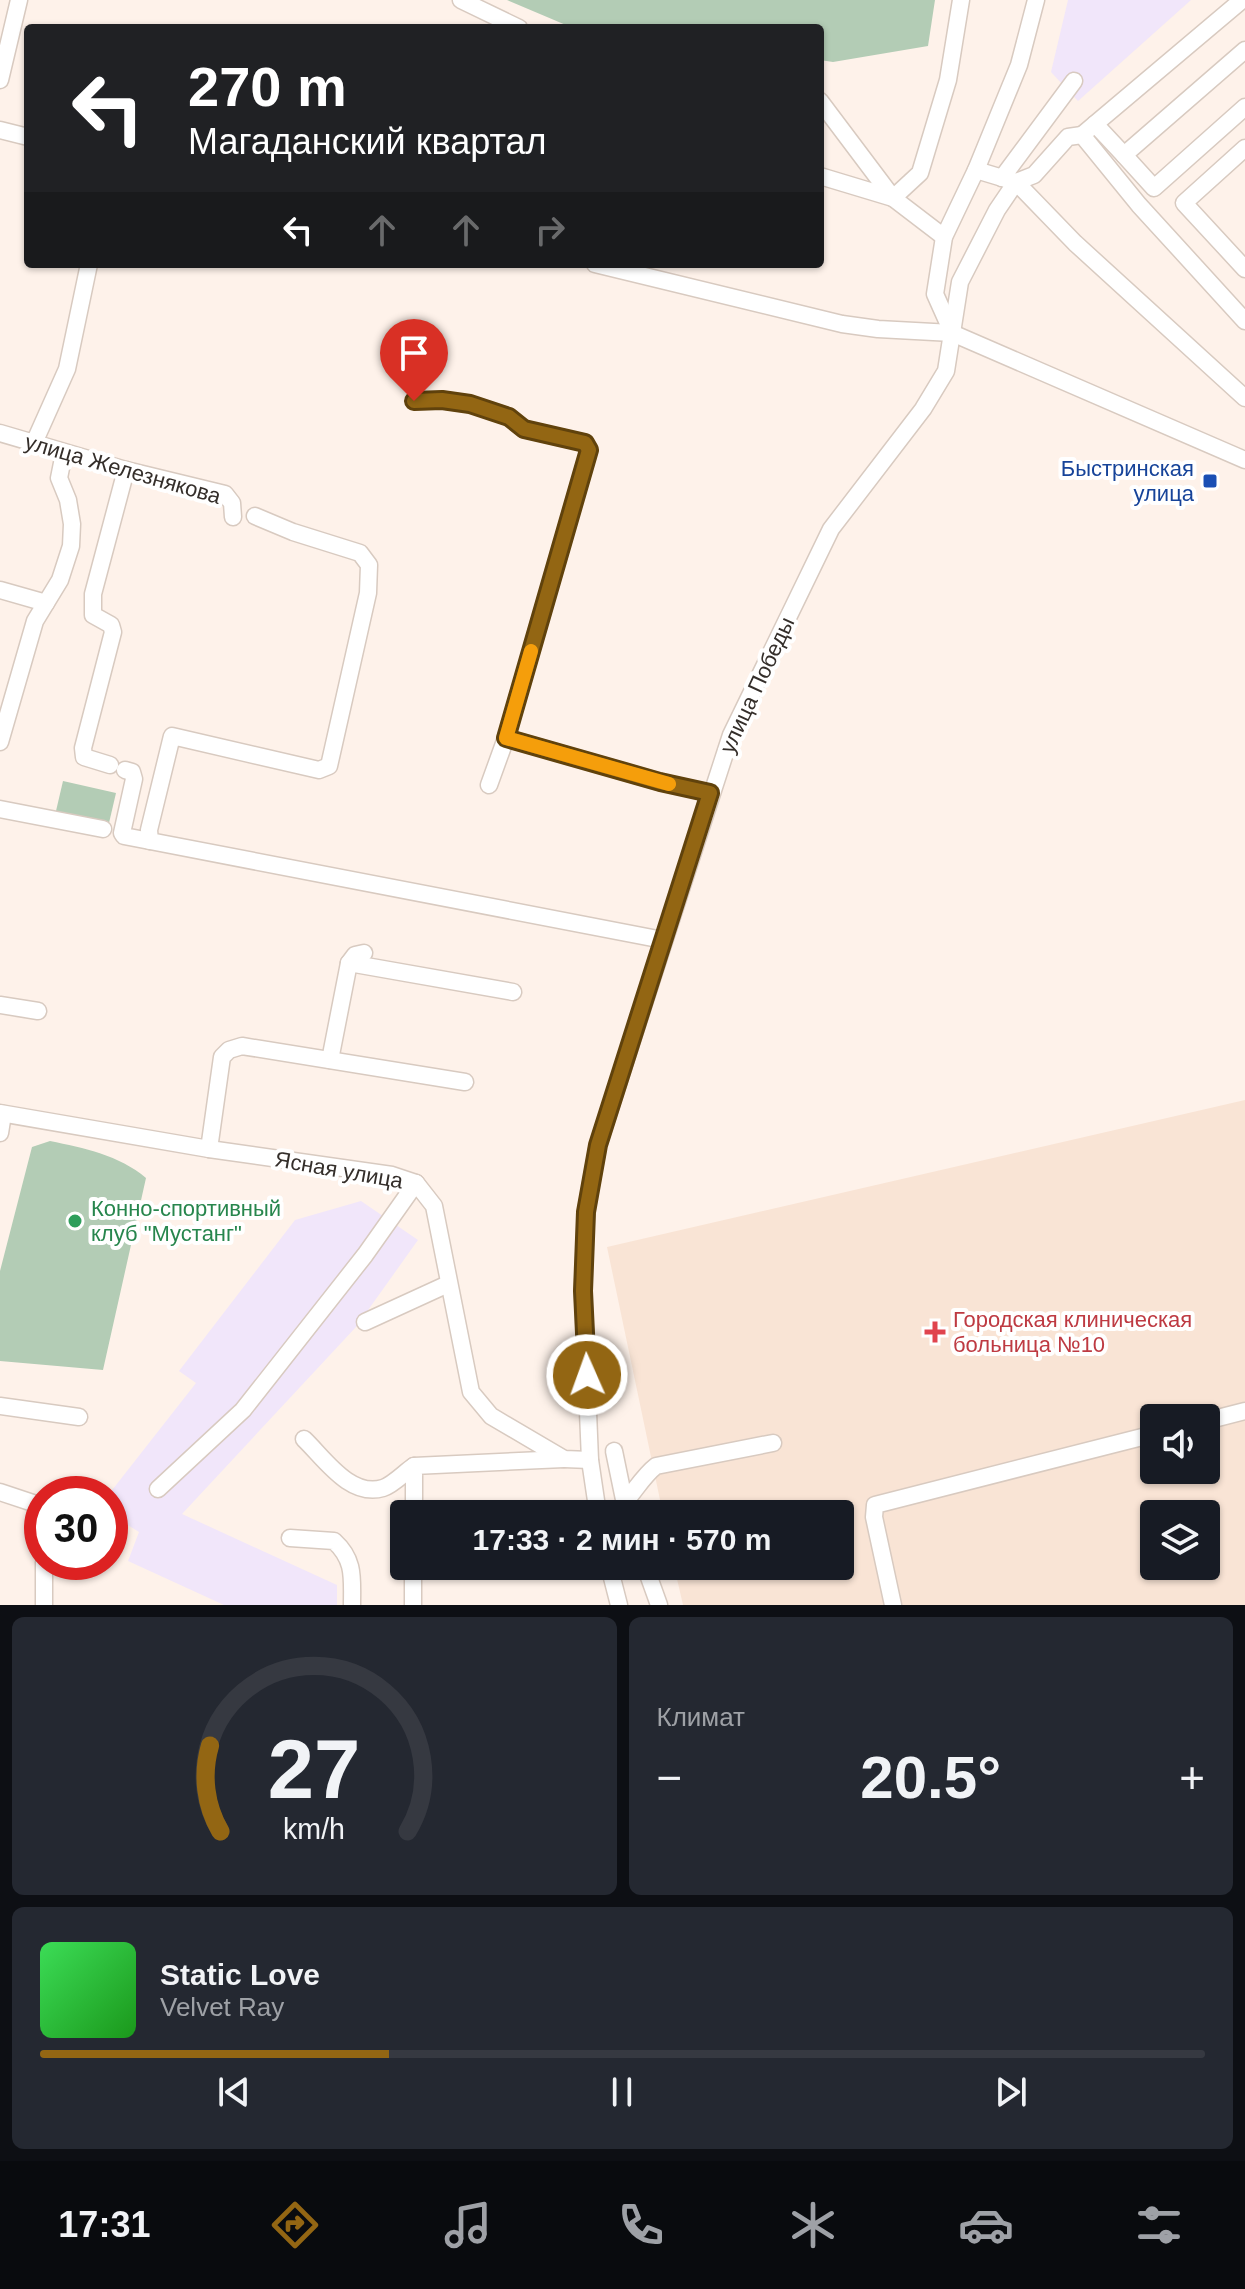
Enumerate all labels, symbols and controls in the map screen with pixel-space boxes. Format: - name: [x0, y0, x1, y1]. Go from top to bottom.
- text: 270 m: [188, 55, 347, 118]
- icon: left: [56, 56, 160, 160]
- text: Магаданский квартал: [188, 121, 547, 162]
- icon: left: [276, 208, 320, 252]
- icon: ahead: [360, 208, 404, 252]
- icon: ahead: [444, 208, 488, 252]
- icon: right: [528, 208, 572, 252]
- pin: [380, 319, 448, 401]
- icon: arrive: [392, 331, 436, 375]
- street label: улица Железнякова: [22, 429, 225, 509]
- place label: Быстринская улица: [1061, 456, 1195, 506]
- marker: Быстринская улица: [1201, 472, 1219, 490]
- street label: улица Победы: [715, 613, 799, 757]
- street label: Ясная улица: [273, 1146, 406, 1194]
- place label: Конно-спортивный клуб "Мустанг": [91, 1196, 281, 1246]
- marker: Конно-спортивный клуб "Мустанг": [66, 1212, 84, 1230]
- place label: Городская клиническая больница №10: [953, 1307, 1192, 1357]
- marker: Городская клиническая больница №10: [924, 1321, 946, 1343]
- position arrow: [545, 1333, 629, 1417]
- map controls: [1140, 1404, 1220, 1580]
- button: sound: [1140, 1404, 1220, 1484]
- speed limit sign: 30: [24, 1476, 128, 1580]
- button: layers: [1140, 1500, 1220, 1580]
- text: 17:33 · 2 мин · 570 m: [473, 1523, 771, 1556]
- text: Климат: [657, 1702, 745, 1732]
- text: 27: [268, 1723, 361, 1816]
- text: 20.5°: [860, 1744, 1001, 1811]
- text: −: [657, 1753, 682, 1802]
- text: +: [1179, 1753, 1205, 1802]
- text: km/h: [283, 1813, 345, 1845]
- text: Static Love: [160, 1958, 320, 1991]
- text: Velvet Ray: [160, 1992, 284, 2022]
- icon: previous: [212, 2070, 256, 2114]
- icon: pause: [600, 2070, 644, 2114]
- icon: next: [989, 2070, 1033, 2114]
- icon: directions: [267, 2197, 323, 2253]
- icon: music: [440, 2197, 496, 2253]
- icon: phone: [613, 2197, 669, 2253]
- icon: climate: [785, 2197, 841, 2253]
- icon: car: [958, 2197, 1014, 2253]
- icon: filters: [1131, 2197, 1187, 2253]
- text: 17:31: [58, 2204, 150, 2245]

